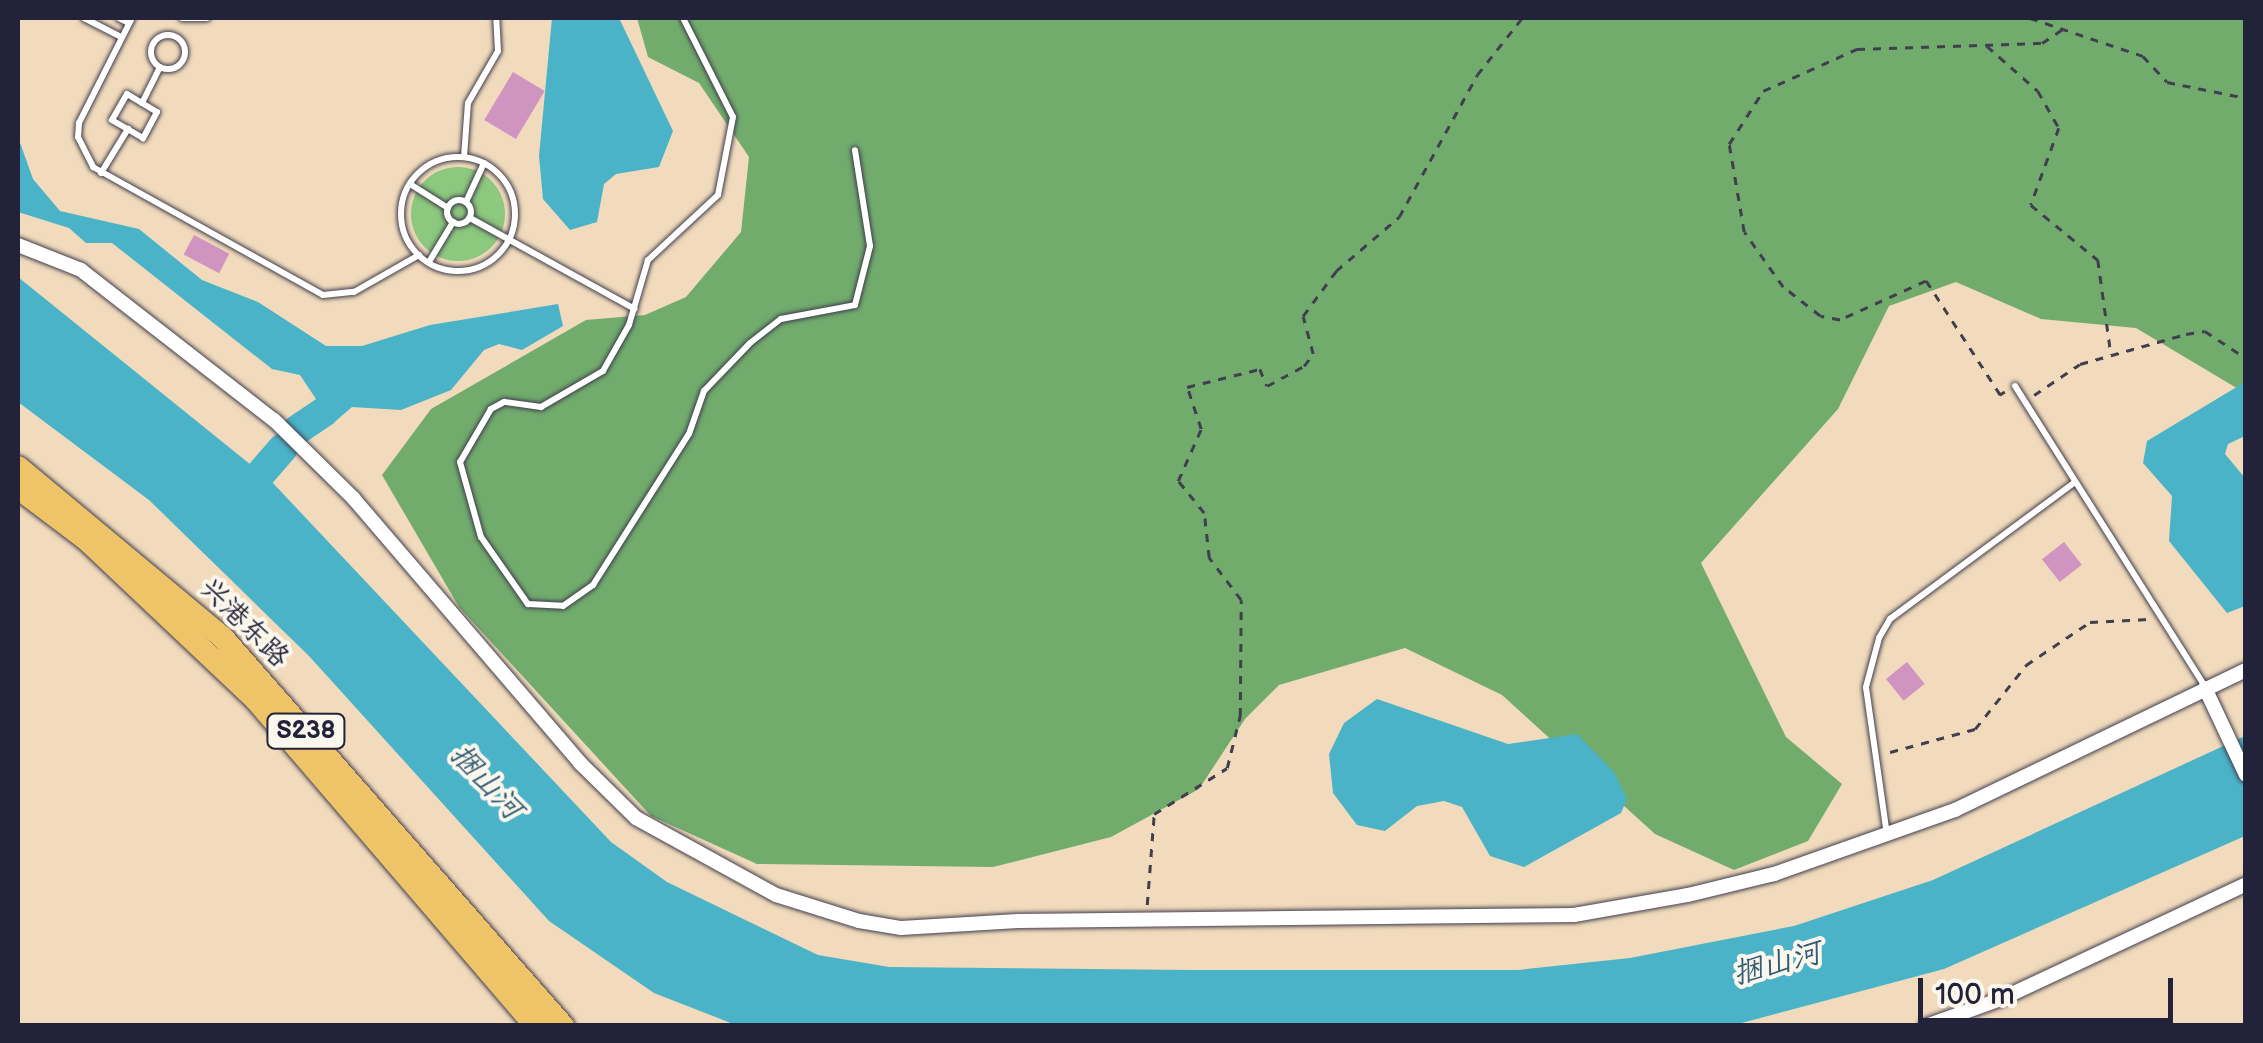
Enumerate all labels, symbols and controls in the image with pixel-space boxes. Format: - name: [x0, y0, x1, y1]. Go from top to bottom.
- street label: 兴港东路: [193, 572, 295, 674]
- road number: S238: [266, 711, 346, 751]
- water label: 捆山河: [442, 737, 530, 827]
- water label: 捆山河: [1729, 935, 1825, 993]
- scale bar: [1923, 958, 2178, 1020]
- text: 100 m: [1935, 977, 2015, 1013]

